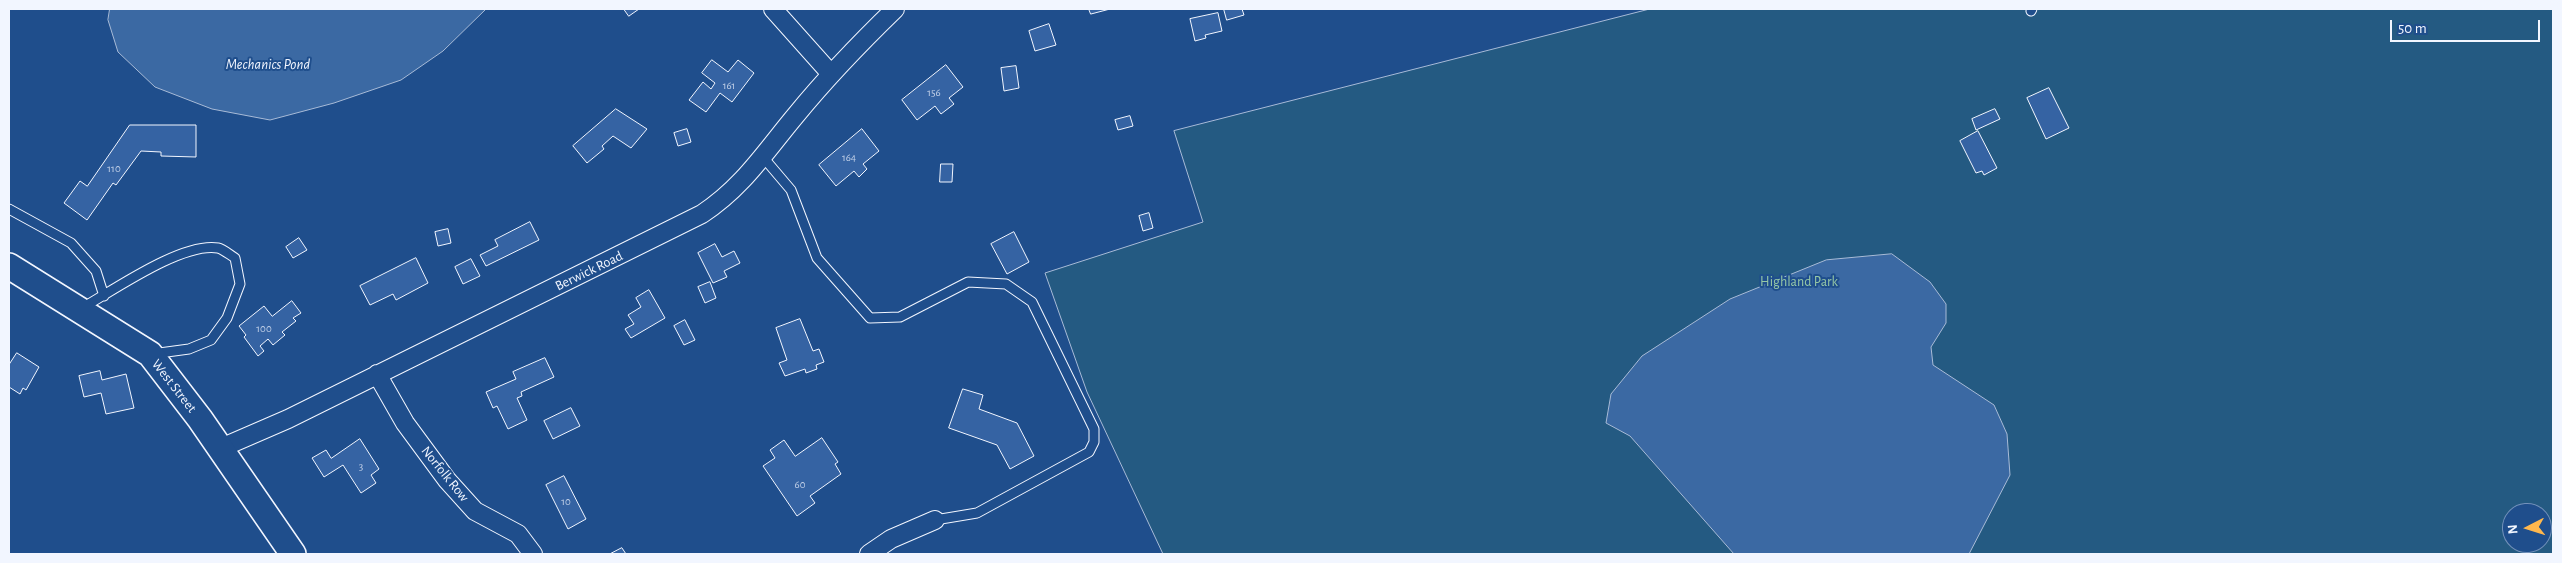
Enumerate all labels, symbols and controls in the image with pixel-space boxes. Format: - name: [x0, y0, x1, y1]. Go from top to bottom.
- scale bar: [2392, 10, 2542, 42]
- text: 50 m: [2398, 21, 2427, 36]
- water label: Mechanics Pond: [226, 55, 310, 73]
- house number: 161: [723, 79, 735, 93]
- house number: 156: [927, 86, 941, 100]
- house number: 164: [842, 151, 856, 165]
- house number: 110: [107, 162, 121, 176]
- street label: Berwick Road: [552, 247, 626, 295]
- park label: Highland Park: [1760, 274, 1838, 290]
- house number: 100: [256, 322, 272, 336]
- street label: West Street: [148, 356, 200, 416]
- street label: Norfolk Row: [417, 443, 473, 505]
- house number: 3: [359, 460, 363, 474]
- house number: 60: [795, 478, 805, 492]
- house number: 10: [561, 495, 571, 509]
- north arrow: [2502, 503, 2552, 553]
- text: N: [2506, 524, 2520, 535]

